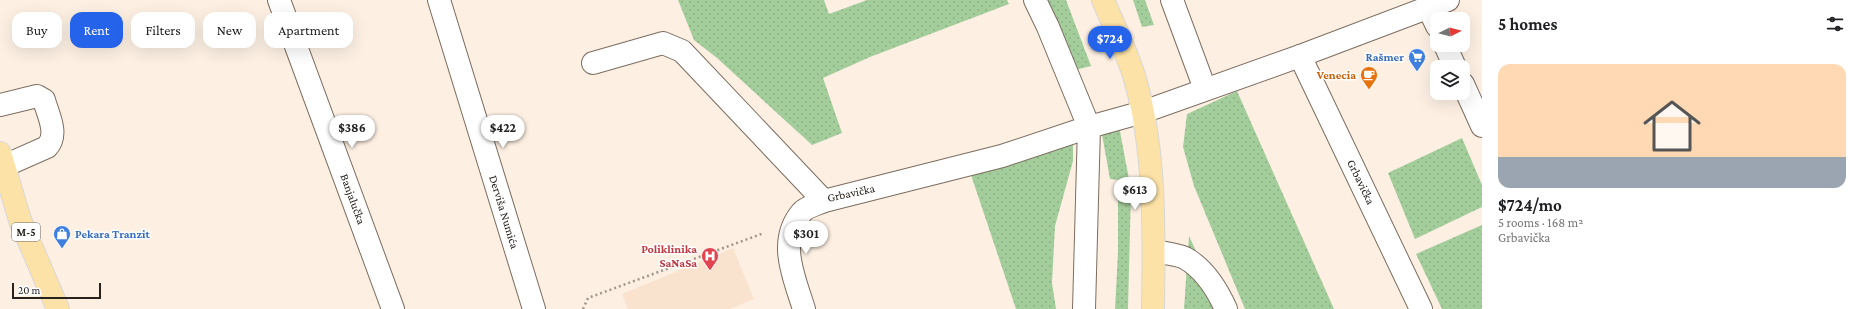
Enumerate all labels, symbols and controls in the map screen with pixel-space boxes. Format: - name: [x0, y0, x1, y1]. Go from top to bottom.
- chip: Buy: [12, 12, 62, 48]
- chip: Rent: [70, 12, 123, 48]
- chip: Filters: [131, 12, 195, 48]
- chip: New: [203, 12, 256, 48]
- chip: Apartment: [264, 12, 353, 48]
- north arrow: [1430, 12, 1470, 52]
- map controls: [1430, 12, 1470, 100]
- icon: filters: [1824, 13, 1846, 35]
- text: 5 homes: [1498, 15, 1557, 34]
- pin: $724: [1086, 26, 1134, 60]
- text: $724: [1097, 31, 1123, 46]
- supermarket icon: Rašmer: [1407, 47, 1427, 72]
- place label: Rašmer: [1366, 50, 1404, 64]
- button: layers: [1430, 60, 1470, 100]
- cafe icon: Venecia: [1359, 65, 1379, 90]
- place label: Venecia: [1316, 68, 1356, 82]
- icon: home: [1636, 90, 1708, 162]
- pin: $386: [328, 115, 376, 149]
- pin: $422: [479, 115, 527, 149]
- text: $386: [338, 120, 366, 135]
- text: $422: [490, 120, 516, 135]
- street label: Grbavička: [1344, 157, 1378, 207]
- street label: Banjalučka: [337, 172, 369, 227]
- street label: Derviša Numića: [486, 173, 522, 251]
- pin: $613: [1111, 177, 1159, 211]
- street label: Grbavička: [826, 181, 877, 205]
- text: $613: [1123, 182, 1147, 197]
- text: $724/mo: [1498, 196, 1562, 215]
- text: 5 rooms · 168 m²: [1498, 215, 1583, 230]
- pin: $301: [782, 221, 830, 255]
- road number: M-5: [12, 223, 40, 241]
- shop icon: Pekara Tranzit: [52, 224, 72, 249]
- text: $301: [793, 226, 819, 241]
- place label: Pekara Tranzit: [75, 227, 150, 241]
- text: Grbavička: [1498, 230, 1550, 245]
- place label: Poliklinika SaNaSa: [641, 242, 697, 270]
- hospital icon: Poliklinika SaNaSa: [700, 246, 720, 271]
- scale bar: [12, 281, 101, 300]
- text: 20 m: [18, 284, 40, 296]

